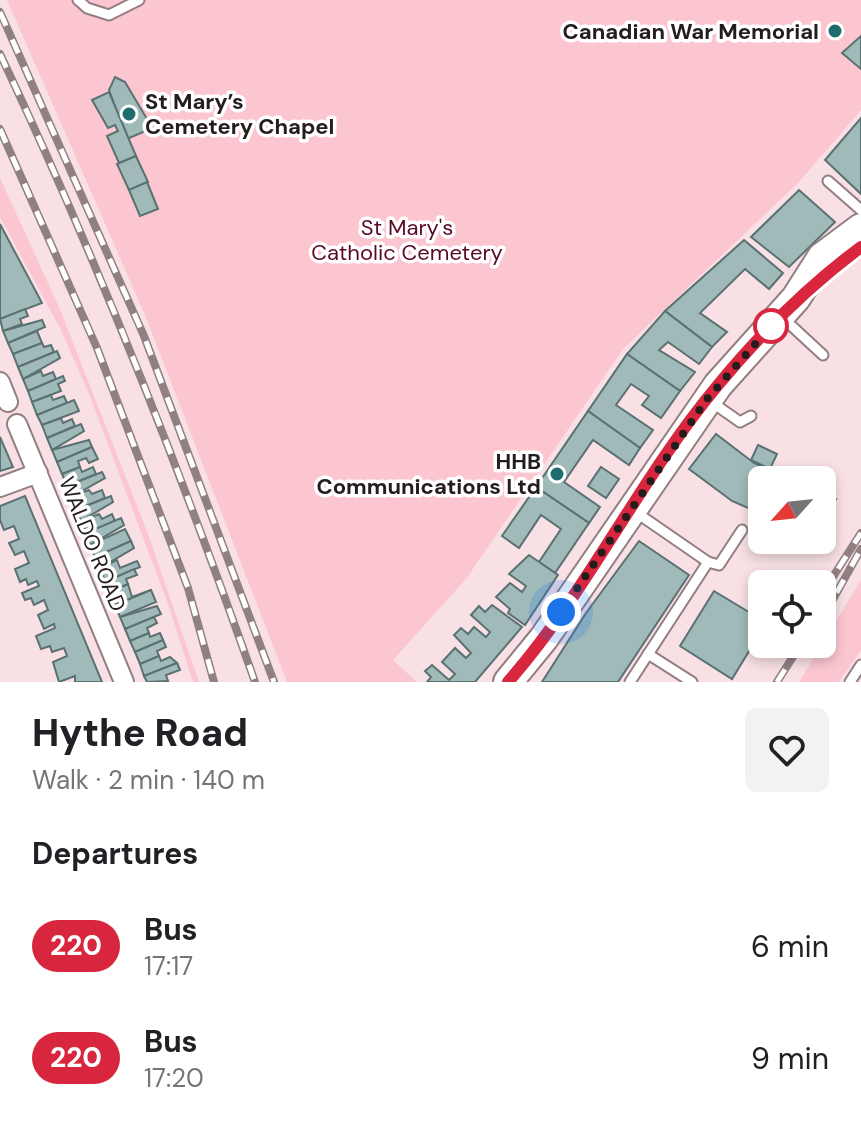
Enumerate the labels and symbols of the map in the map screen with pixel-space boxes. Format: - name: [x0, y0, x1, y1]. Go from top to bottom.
- place label: Canadian War Memorial: [563, 17, 819, 46]
- marker: Canadian War Memorial: [826, 22, 844, 40]
- place label: St Mary’s Cemetery Chapel: [145, 87, 334, 141]
- marker: St Mary’s Cemetery Chapel: [120, 105, 138, 123]
- park label: St Mary's Catholic Cemetery: [311, 213, 503, 267]
- unlabelled marker: [754, 309, 788, 343]
- place label: HHB Communications Ltd: [316, 447, 541, 501]
- marker: HHB Communications Ltd: [548, 465, 566, 483]
- north arrow: [748, 466, 836, 554]
- street label: WALDO ROAD: [52, 473, 133, 616]
- your location: [541, 592, 581, 632]

